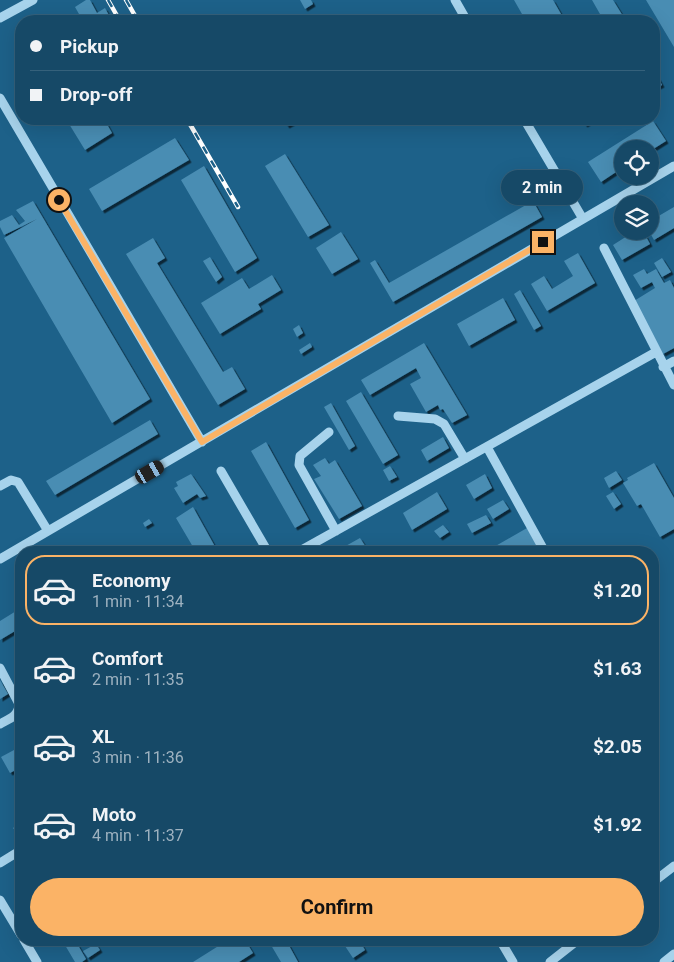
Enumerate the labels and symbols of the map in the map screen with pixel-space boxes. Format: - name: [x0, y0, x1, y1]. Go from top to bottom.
- callout: 2 min: [502, 170, 584, 204]
- route start: [48, 189, 70, 211]
- route end: [532, 231, 554, 253]
- car: [133, 458, 166, 486]

